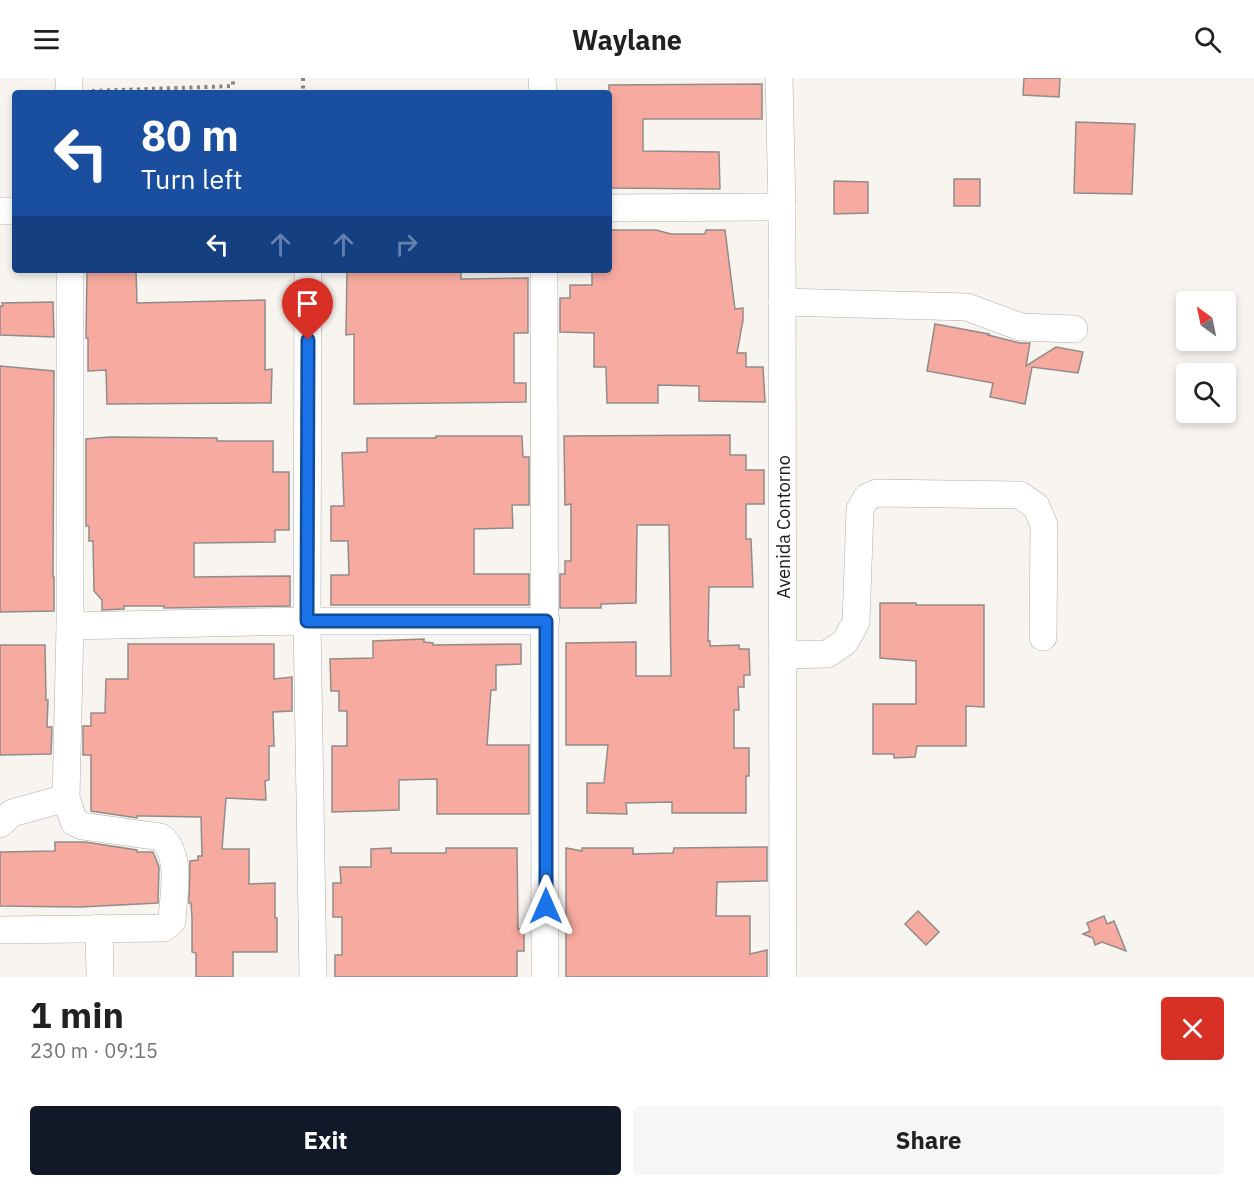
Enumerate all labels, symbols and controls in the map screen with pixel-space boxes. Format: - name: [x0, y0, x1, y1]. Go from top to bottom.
- text: Waylane: [572, 22, 682, 57]
- icon: menu: [30, 23, 63, 56]
- icon: search: [1191, 23, 1224, 56]
- text: 80 m: [141, 108, 239, 163]
- icon: left: [42, 114, 120, 192]
- text: Turn left: [141, 161, 242, 196]
- icon: left: [201, 228, 234, 261]
- icon: ahead: [264, 228, 297, 261]
- icon: ahead: [327, 228, 360, 261]
- icon: right: [390, 228, 423, 261]
- pin: [282, 278, 333, 340]
- icon: arrive: [291, 287, 324, 320]
- north arrow: [1176, 291, 1236, 351]
- map controls: [1176, 291, 1236, 423]
- button: search: [1176, 363, 1236, 423]
- street label: Avenida Contorno: [772, 455, 795, 599]
- position arrow: [514, 874, 578, 938]
- text: 1 min: [30, 991, 124, 1038]
- button: close: [1161, 997, 1224, 1060]
- text: 230 m · 09:15: [30, 1037, 158, 1064]
- button: Exit: [30, 1106, 621, 1175]
- button: Share: [633, 1106, 1224, 1175]

